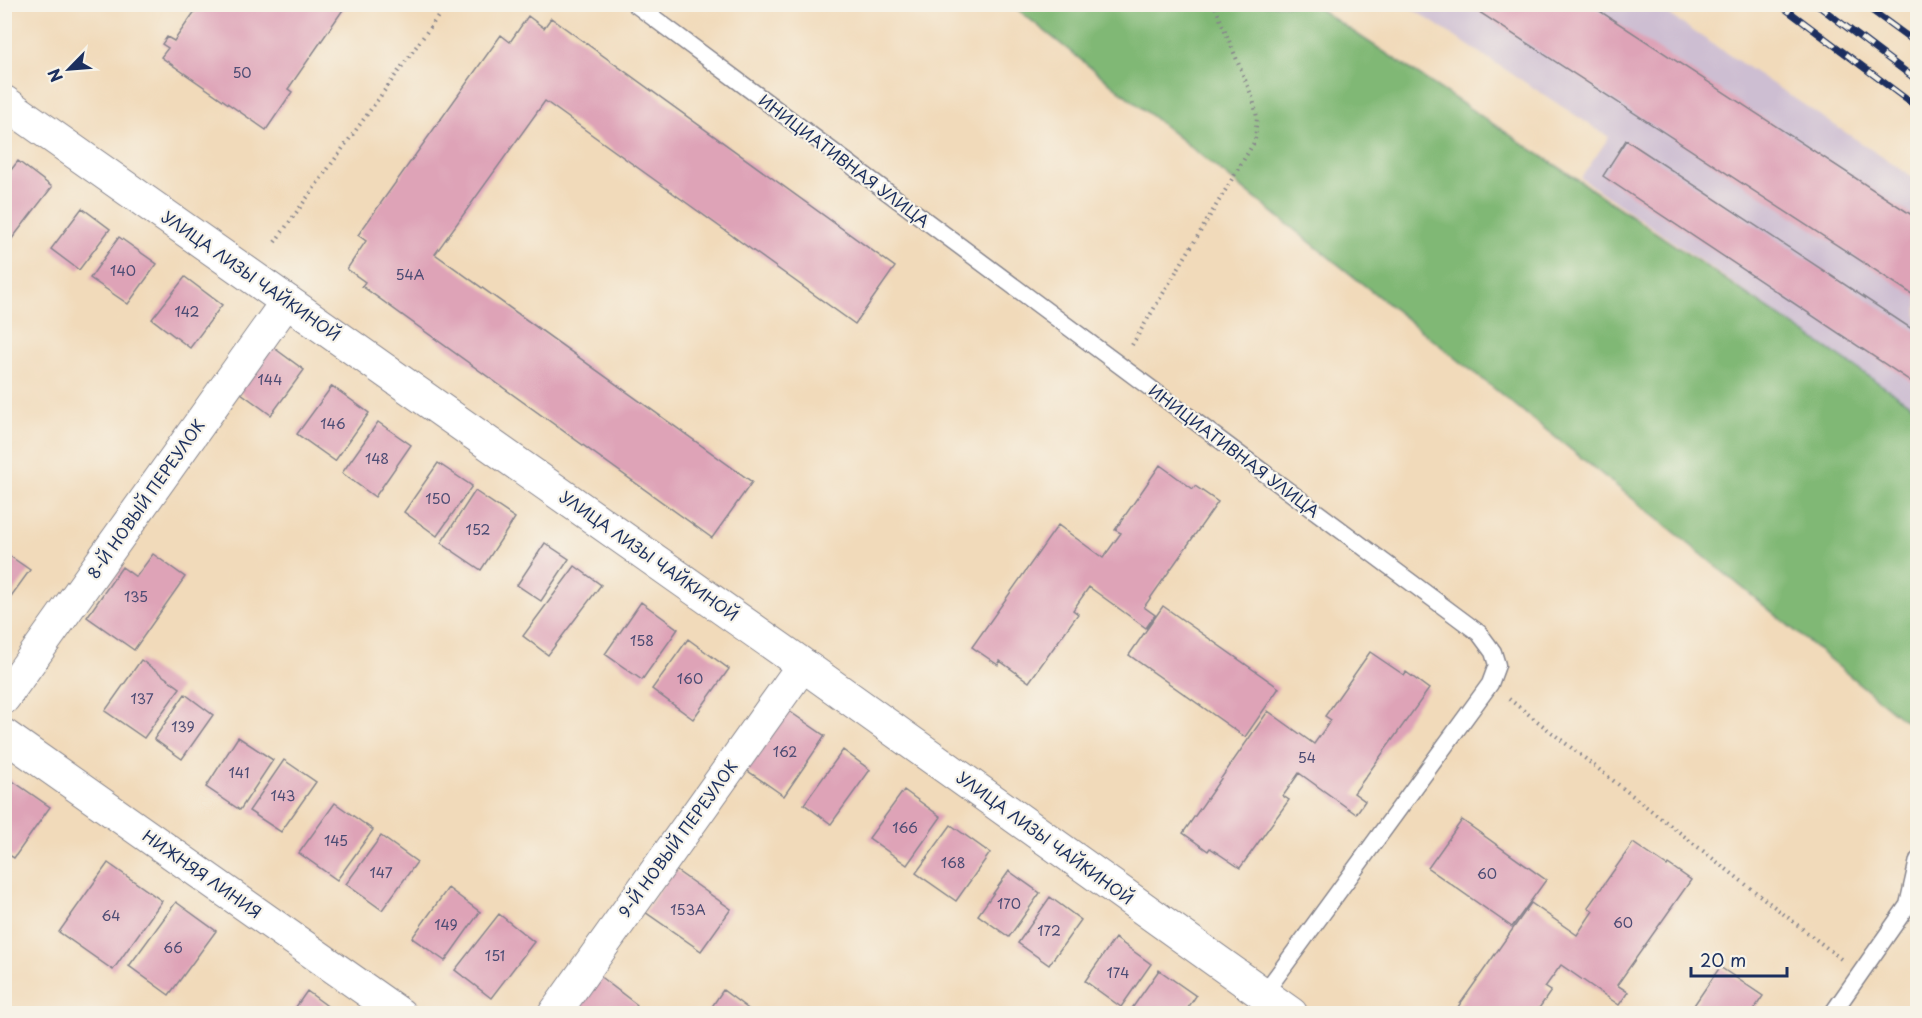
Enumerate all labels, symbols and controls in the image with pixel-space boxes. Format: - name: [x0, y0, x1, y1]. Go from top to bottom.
- north arrow: [39, 39, 99, 99]
- house number: 50: [232, 62, 252, 83]
- text: N: [41, 65, 68, 87]
- street label: ИНИЦИАТИВНАЯ УЛИЦА: [754, 88, 935, 232]
- street label: УЛИЦА ЛИЗЫ ЧАЙКИНОЙ: [157, 204, 346, 346]
- house number: 140: [110, 260, 136, 281]
- house number: 54А: [396, 264, 425, 285]
- house number: 142: [175, 301, 200, 322]
- house number: 144: [258, 369, 282, 390]
- street label: ИНИЦИАТИВНАЯ УЛИЦА: [1144, 378, 1325, 522]
- house number: 146: [320, 413, 346, 434]
- street label: 8-Й НОВЫЙ ПЕРЕУЛОК: [81, 414, 209, 583]
- house number: 148: [365, 448, 389, 469]
- street label: УЛИЦА ЛИЗЫ ЧАЙКИНОЙ: [555, 484, 744, 626]
- house number: 150: [425, 488, 451, 509]
- house number: 152: [466, 519, 490, 540]
- house number: 135: [124, 586, 148, 607]
- house number: 158: [630, 630, 654, 651]
- house number: 160: [677, 668, 703, 689]
- house number: 137: [130, 688, 154, 709]
- house number: 139: [171, 716, 195, 737]
- house number: 162: [773, 741, 797, 762]
- house number: 54: [1298, 747, 1316, 768]
- street label: 9-Й НОВЫЙ ПЕРЕУЛОК: [612, 755, 743, 922]
- house number: 141: [229, 762, 249, 783]
- street label: УЛИЦА ЛИЗЫ ЧАЙКИНОЙ: [952, 765, 1139, 910]
- house number: 143: [271, 785, 295, 806]
- house number: 166: [892, 817, 918, 838]
- street label: НИЖНЯЯ ЛИНИЯ: [138, 823, 267, 923]
- house number: 145: [324, 830, 348, 851]
- house number: 168: [941, 852, 965, 873]
- house number: 147: [369, 862, 393, 883]
- house number: 60: [1477, 863, 1497, 884]
- house number: 170: [997, 893, 1021, 914]
- house number: 153А: [670, 899, 706, 920]
- house number: 64: [101, 905, 121, 926]
- house number: 60: [1613, 912, 1633, 933]
- house number: 149: [434, 914, 458, 935]
- house number: 172: [1037, 920, 1061, 941]
- house number: 66: [163, 937, 183, 958]
- scale bar: [1691, 940, 1787, 978]
- house number: 151: [485, 945, 505, 966]
- text: 20 m: [1700, 946, 1746, 973]
- house number: 174: [1106, 962, 1130, 983]

